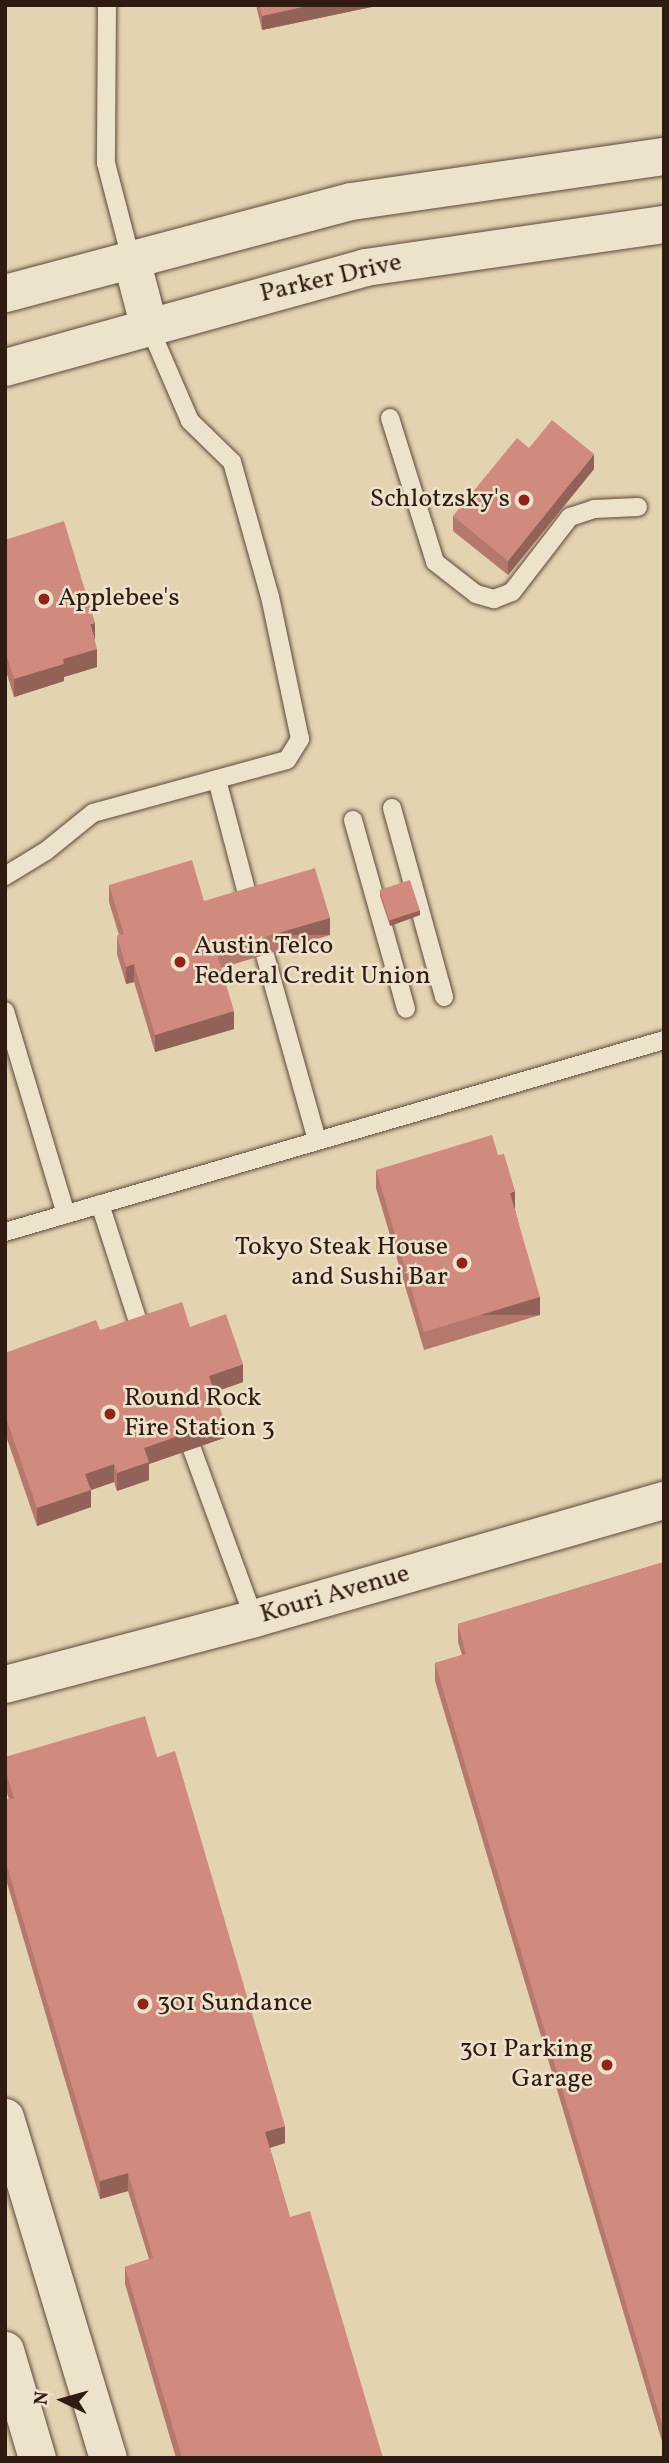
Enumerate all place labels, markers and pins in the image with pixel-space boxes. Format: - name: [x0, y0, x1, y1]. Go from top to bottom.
- place label: Schlotzsky's: [370, 484, 510, 516]
- marker: Schlotzsky's: [516, 492, 532, 508]
- place label: Applebee's: [58, 583, 180, 615]
- marker: Applebee's: [36, 591, 52, 607]
- place label: Austin Telco Federal Credit Union: [194, 931, 431, 992]
- marker: Austin Telco Federal Credit Union: [172, 954, 188, 970]
- place label: Tokyo Steak House and Sushi Bar: [235, 1232, 448, 1294]
- marker: Tokyo Steak House and Sushi Bar: [454, 1255, 470, 1271]
- place label: Round Rock Fire Station 3: [124, 1383, 275, 1444]
- marker: Round Rock Fire Station 3: [102, 1406, 118, 1422]
- place label: 301 Sundance: [157, 1988, 312, 2020]
- marker: 301 Sundance: [135, 1996, 151, 2012]
- place label: 301 Parking Garage: [460, 2034, 593, 2096]
- marker: 301 Parking Garage: [599, 2057, 615, 2073]

